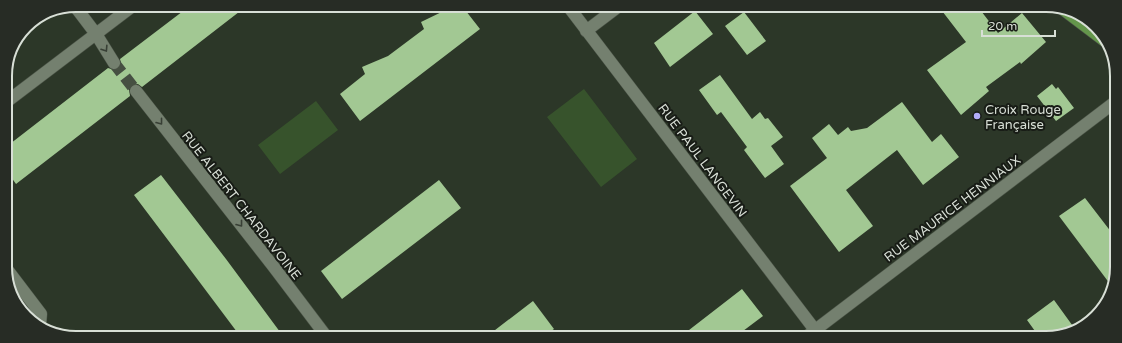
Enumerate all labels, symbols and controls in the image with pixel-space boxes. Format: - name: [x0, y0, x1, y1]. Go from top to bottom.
- scale bar: [982, 12, 1055, 38]
- text: 20 m: [988, 19, 1017, 33]
- one-way arrow: [100, 44, 107, 51]
- street label: RUE PAUL LANGEVIN: [654, 101, 750, 220]
- place label: Croix Rouge Française: [985, 102, 1061, 133]
- marker: Croix Rouge Française: [972, 111, 982, 121]
- one-way arrow: [155, 117, 162, 124]
- street label: RUE ALBERT CHARDAVOINE: [178, 128, 304, 283]
- street label: RUE MAURICE HENNIAUX: [881, 152, 1024, 265]
- one-way arrow: [236, 220, 243, 227]

